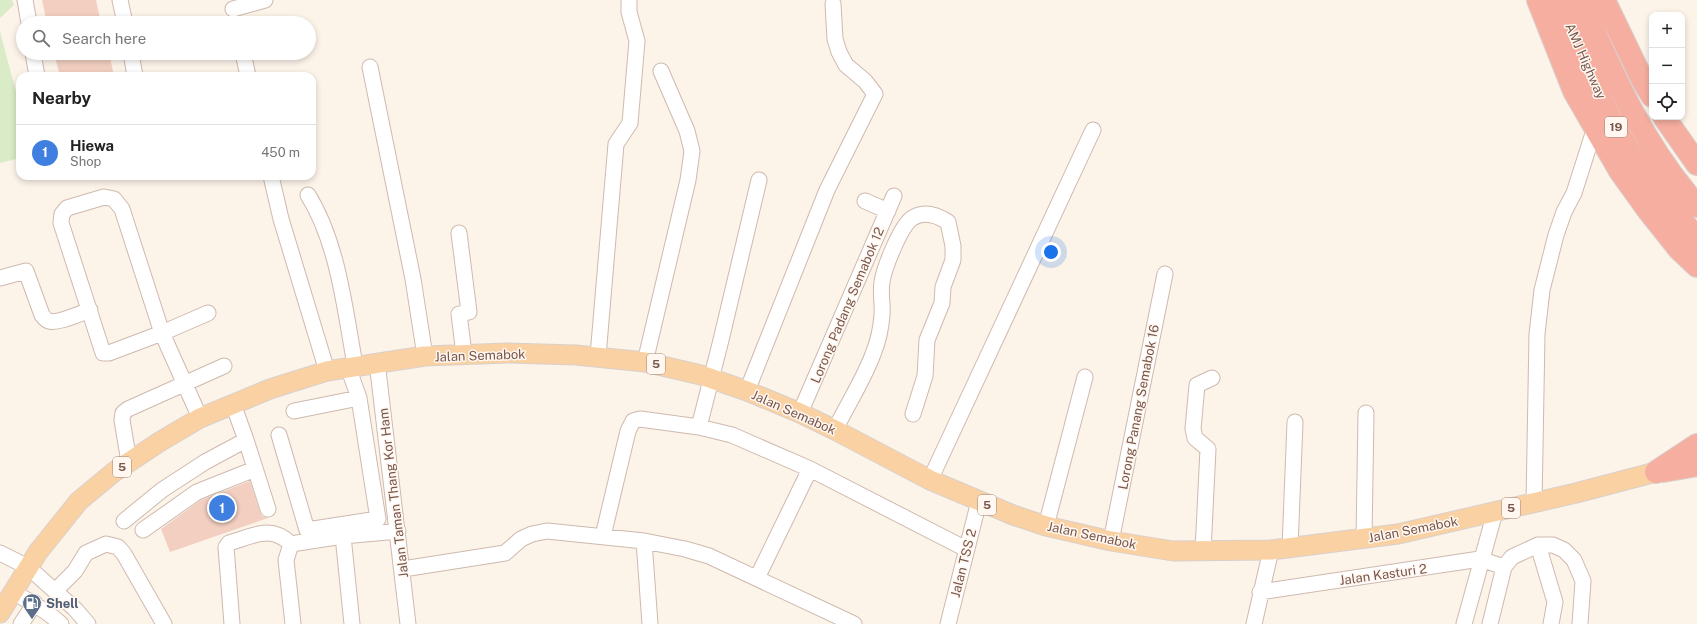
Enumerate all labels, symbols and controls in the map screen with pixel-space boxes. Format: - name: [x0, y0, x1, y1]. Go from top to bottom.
- map controls: [1649, 12, 1685, 120]
- button: +: [1649, 12, 1685, 48]
- search box: [16, 16, 316, 60]
- street label: AMJ Highway: [1562, 21, 1609, 101]
- icon: search: [30, 27, 52, 49]
- text: Search here: [62, 30, 146, 47]
- button: −: [1649, 48, 1685, 84]
- button: locate: [1649, 84, 1685, 120]
- text: Nearby: [32, 88, 91, 108]
- road number: 19: [1605, 117, 1627, 137]
- text: Hiewa: [70, 137, 114, 154]
- text: 1: [42, 145, 48, 160]
- text: 450 m: [261, 145, 300, 160]
- text: Shop: [70, 154, 101, 169]
- street label: Lorong Padang Semabok 12: [808, 225, 887, 385]
- your location: [1041, 242, 1061, 262]
- street label: Lorong Panang Semabok 16: [1115, 323, 1162, 491]
- street label: Jalan Semabok: [434, 346, 526, 365]
- road number: 5: [647, 354, 665, 374]
- street label: Jalan Semabok: [749, 387, 838, 438]
- street label: Jalan Taman Thang Kor Ham: [376, 407, 411, 579]
- road number: 5: [113, 457, 131, 477]
- pin: 1: [209, 493, 235, 523]
- road number: 5: [978, 495, 996, 515]
- road number: 5: [1502, 498, 1520, 518]
- street label: Jalan Semabok: [1367, 513, 1459, 546]
- street label: Jalan Semabok: [1046, 519, 1138, 552]
- street label: Jalan TSS 2: [948, 527, 979, 599]
- street label: Jalan Kasturi 2: [1338, 561, 1428, 588]
- fuel station icon: Shell: [21, 592, 43, 620]
- place label: Shell: [46, 596, 79, 611]

